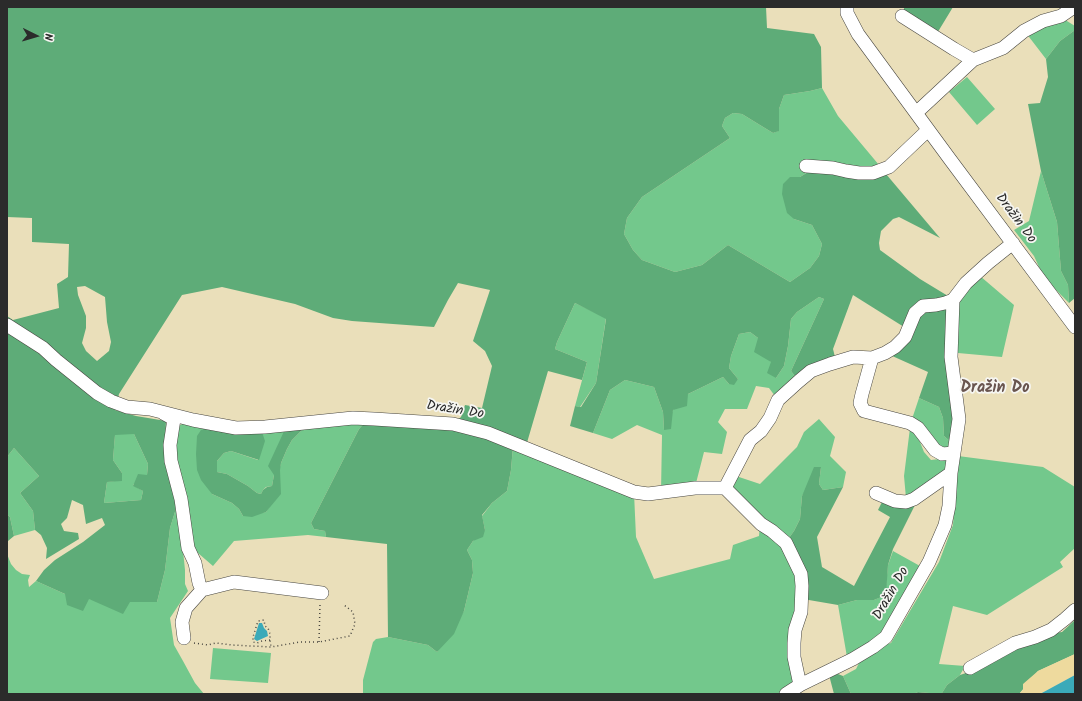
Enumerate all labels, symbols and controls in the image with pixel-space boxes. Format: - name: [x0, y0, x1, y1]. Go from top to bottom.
- north arrow: [16, 16, 56, 56]
- text: N: [39, 33, 57, 41]
- street label: Dražin Do: [991, 191, 1039, 247]
- district label: Dražin Do: [960, 379, 1030, 399]
- street label: Dražin Do: [425, 398, 485, 424]
- street label: Dražin Do: [870, 565, 914, 623]

